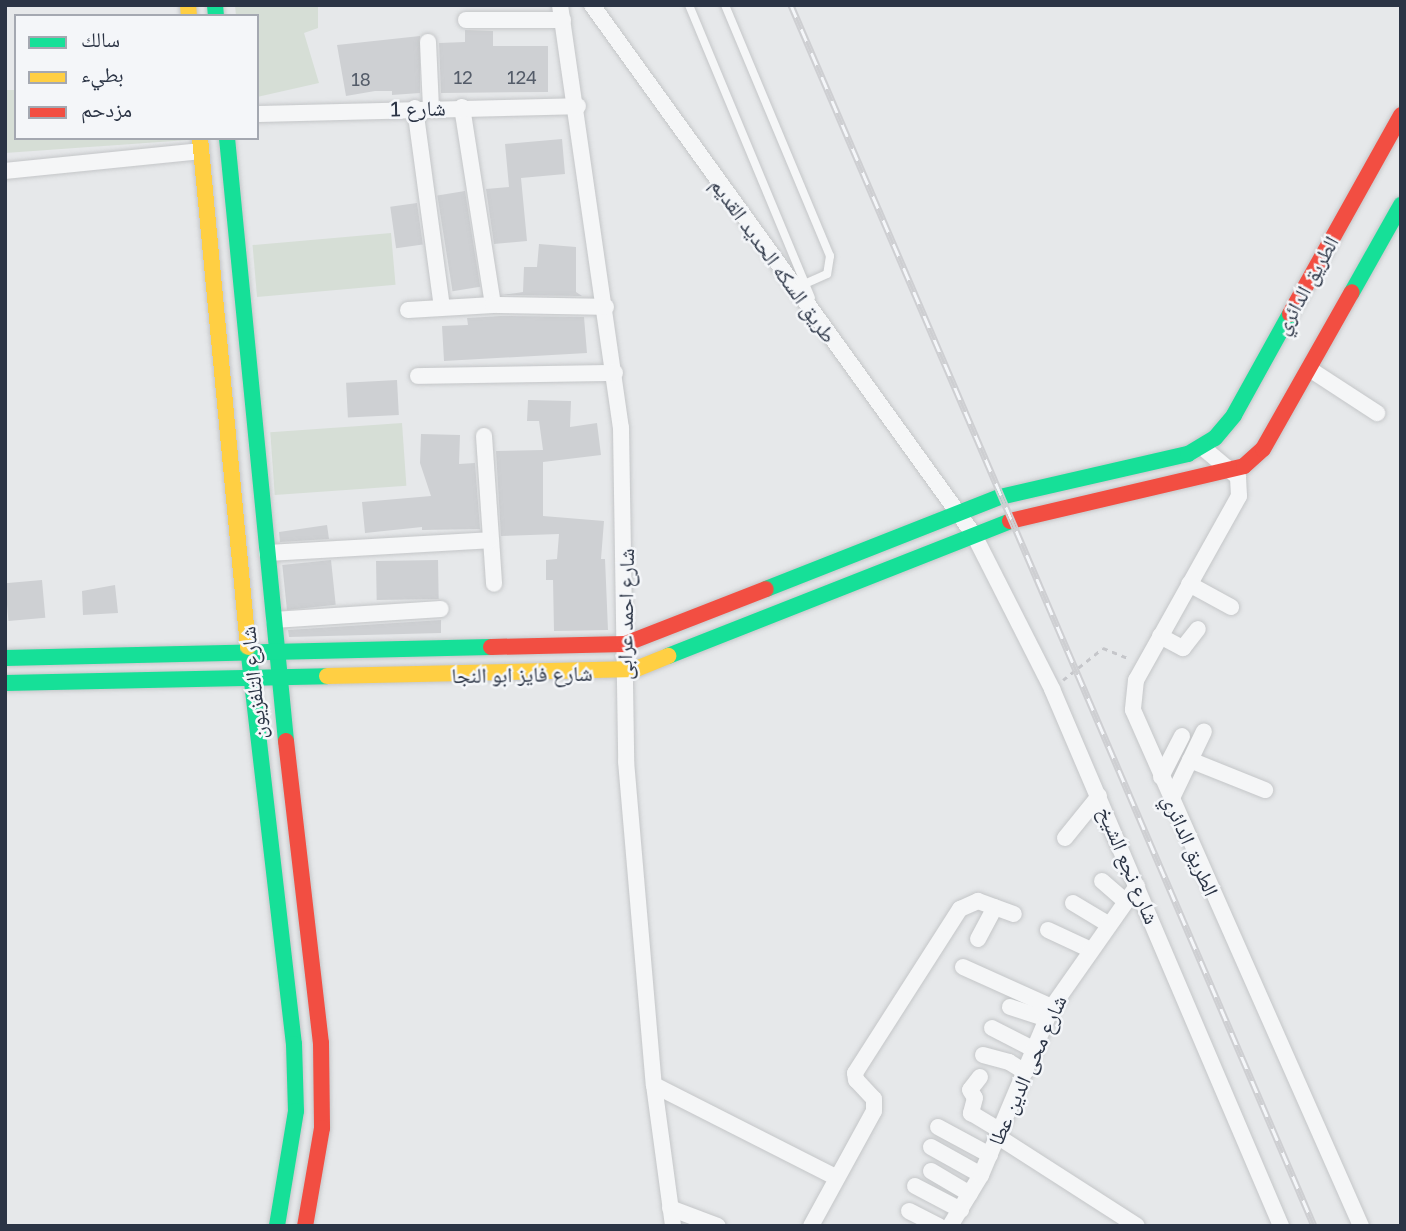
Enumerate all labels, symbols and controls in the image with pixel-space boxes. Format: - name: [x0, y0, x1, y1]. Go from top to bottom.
- legend: [14, 14, 259, 140]
- text: سالك: [81, 26, 120, 52]
- text: بطيء: [81, 61, 124, 87]
- house number: 12: [453, 66, 473, 88]
- house number: 124: [507, 66, 537, 88]
- house number: 18: [351, 68, 371, 90]
- street label: شارع 1: [390, 95, 446, 121]
- text: مزدحم: [81, 96, 132, 122]
- street label: طريق السكه الحديد القديم: [706, 173, 842, 347]
- street label: الطريق الدائري: [1269, 231, 1343, 339]
- street label: شارع احمد عرابى: [611, 548, 639, 680]
- street label: شارع التلفزيون: [235, 625, 271, 741]
- street label: شارع فايز ابو النجا: [451, 660, 593, 688]
- street label: الطريق الدائري: [1157, 790, 1225, 900]
- street label: شارع نجع الشيخ: [1093, 802, 1165, 928]
- street label: شارع محى الدين عطا: [983, 991, 1071, 1149]

